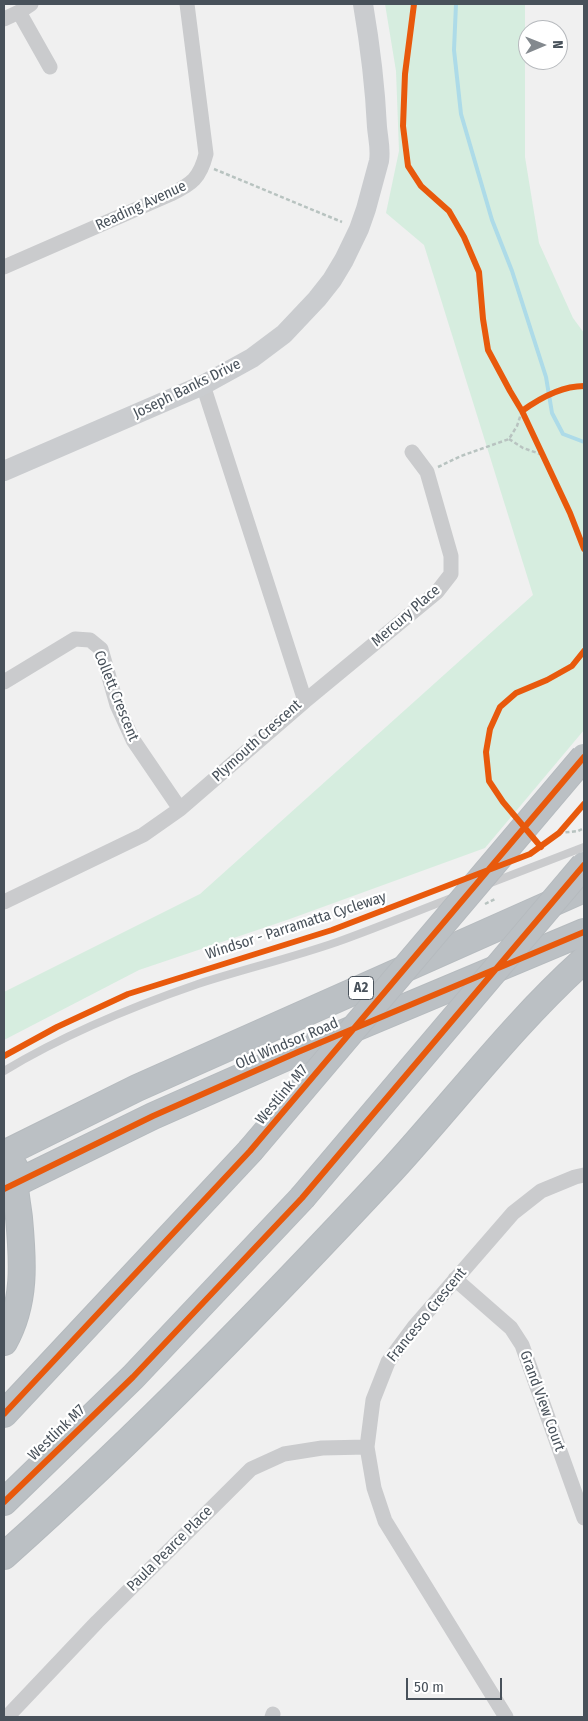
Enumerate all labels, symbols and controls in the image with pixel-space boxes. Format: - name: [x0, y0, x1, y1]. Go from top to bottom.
- north arrow: [518, 20, 568, 70]
- text: N: [549, 40, 566, 49]
- street label: Reading Avenue: [93, 177, 189, 235]
- street label: Joseph Banks Drive: [130, 355, 244, 423]
- street label: Mercury Place: [368, 581, 444, 651]
- street label: Collett Crescent: [90, 648, 142, 744]
- street label: Plymouth Crescent: [209, 696, 305, 786]
- street label: Windsor - Parramatta Cycleway: [203, 888, 389, 964]
- road number: A2: [348, 976, 374, 1000]
- street label: Old Windsor Road: [233, 1014, 341, 1074]
- street label: Westlink M7: [252, 1061, 312, 1129]
- street label: Francesco Crescent: [384, 1264, 470, 1366]
- street label: Grand View Court: [515, 1348, 569, 1454]
- street label: Westlink M7: [25, 1401, 89, 1465]
- street label: Paula Pearce Place: [124, 1503, 216, 1595]
- scale bar: [408, 1668, 504, 1700]
- text: 50 m: [414, 1678, 444, 1696]

